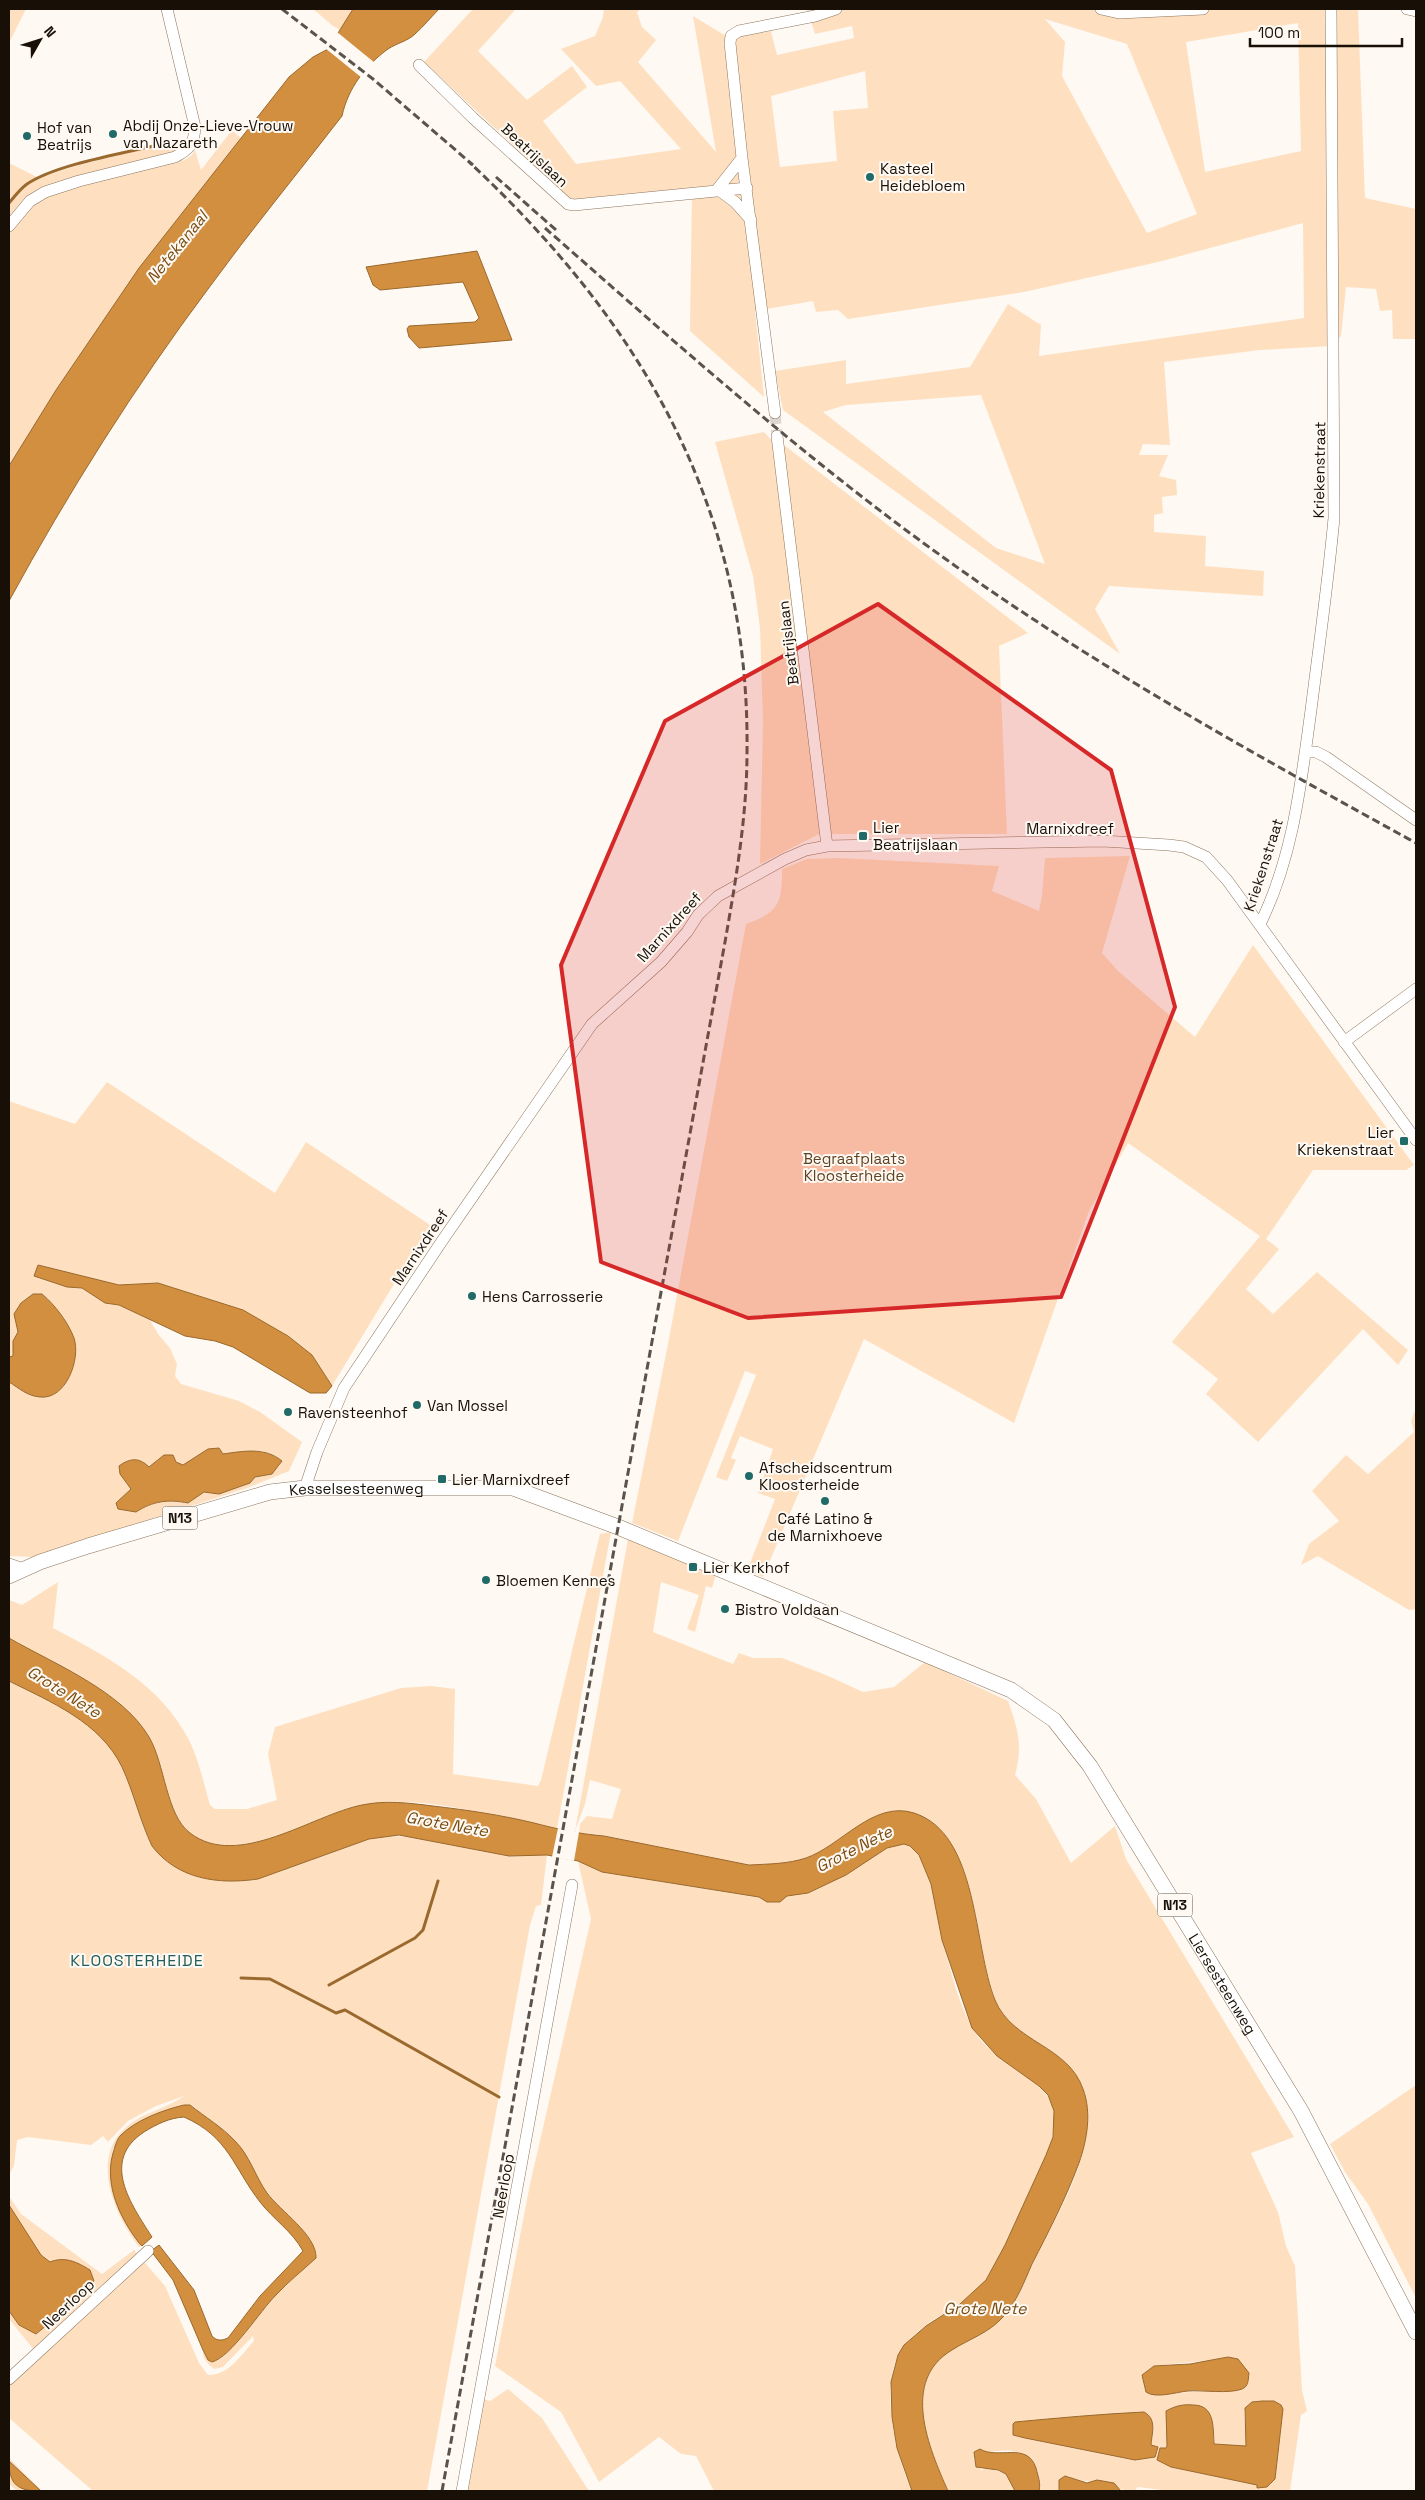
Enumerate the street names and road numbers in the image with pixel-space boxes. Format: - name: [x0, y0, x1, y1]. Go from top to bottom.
- street label: Beatrijslaan: [497, 119, 573, 191]
- street label: Kriekenstraat: [1309, 421, 1329, 519]
- street label: Beatrijslaan: [773, 600, 803, 686]
- street label: Kriekenstraat: [1239, 816, 1287, 914]
- street label: Marnixdreef: [1026, 819, 1114, 838]
- street label: Marnixdreef: [633, 888, 706, 966]
- street label: Marnixdreef: [388, 1205, 453, 1289]
- street label: Kesselsesteenweg: [288, 1478, 424, 1499]
- road number: N13: [162, 1506, 198, 1530]
- road number: N13: [1158, 1894, 1192, 1916]
- street label: Liersesteenweg: [1185, 1930, 1261, 2037]
- street label: Neerloop: [488, 2152, 518, 2220]
- street label: Neerloop: [38, 2275, 98, 2333]

